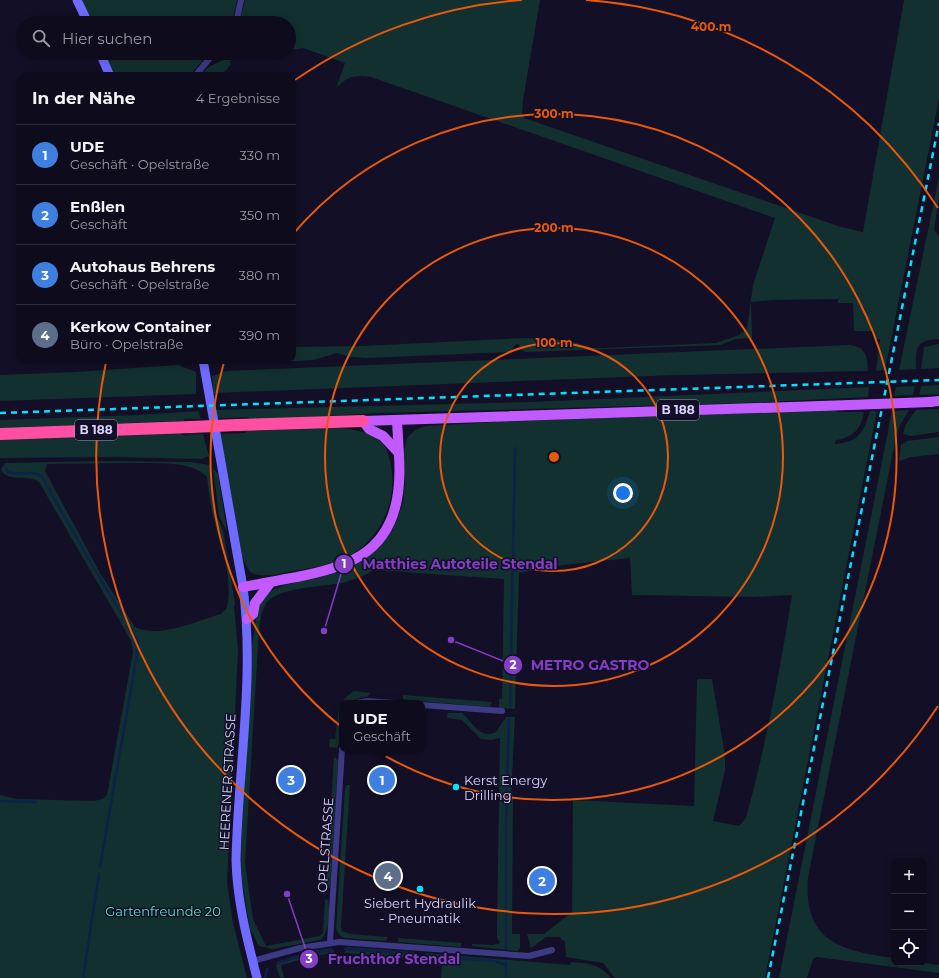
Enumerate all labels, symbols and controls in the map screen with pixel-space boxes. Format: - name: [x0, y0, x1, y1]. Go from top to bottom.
- search box: [16, 16, 296, 60]
- text: 400 m: [691, 19, 731, 34]
- icon: search: [30, 27, 52, 49]
- text: Hier suchen: [62, 29, 152, 48]
- text: In der Nähe: [32, 88, 136, 108]
- text: 4 Ergebnisse: [196, 90, 280, 106]
- text: 300 m: [533, 106, 574, 121]
- text: UDE: [70, 137, 104, 156]
- text: 1: [42, 147, 48, 163]
- text: 330 m: [240, 147, 280, 163]
- text: Geschäft · Opelstraße: [70, 156, 209, 172]
- text: Enßlen: [70, 197, 125, 216]
- text: 2: [41, 207, 49, 223]
- text: 350 m: [240, 207, 280, 223]
- text: Geschäft: [70, 216, 128, 232]
- text: 200 m: [534, 220, 574, 235]
- text: Autohaus Behrens: [70, 257, 215, 276]
- text: 3: [41, 267, 49, 283]
- text: 380 m: [239, 267, 280, 283]
- text: Geschäft · Opelstraße: [70, 276, 209, 292]
- text: Kerkow Container: [70, 317, 211, 336]
- text: 4: [41, 327, 49, 343]
- text: 390 m: [239, 327, 280, 343]
- text: 100 m: [536, 335, 572, 350]
- text: Büro · Opelstraße: [70, 336, 183, 352]
- road number: B 188: [657, 400, 699, 420]
- road number: B 188: [75, 420, 117, 440]
- centre of rings: [547, 450, 561, 464]
- your location: [613, 483, 633, 503]
- callout: Matthies Autoteile Stendal: [334, 551, 566, 577]
- text: Matthies Autoteile Stendal: [362, 555, 558, 573]
- text: 1: [342, 556, 346, 571]
- callout: METRO GASTRO: [503, 652, 657, 678]
- text: METRO GASTRO: [531, 656, 649, 674]
- text: 2: [509, 657, 517, 672]
- popup: [339, 700, 425, 752]
- text: UDE: [353, 709, 387, 728]
- street label: HEERENER STRASSE: [215, 713, 239, 851]
- text: Geschäft: [353, 728, 411, 744]
- pin: 3: [278, 765, 304, 795]
- pin: 1: [369, 765, 395, 795]
- place label: Kerst Energy Drilling: [464, 772, 548, 803]
- marker: Kerst Energy Drilling: [451, 782, 461, 792]
- street label: OPELSTRASSE: [314, 797, 336, 893]
- map controls: [891, 858, 927, 966]
- button: +: [891, 858, 927, 894]
- pin: 4: [375, 861, 401, 891]
- pin: 2: [529, 866, 555, 896]
- marker: Siebert Hydraulik - Pneumatik: [415, 884, 425, 894]
- button: −: [891, 894, 927, 930]
- place label: Siebert Hydraulik - Pneumatik: [364, 895, 476, 926]
- park label: Gartenfreunde 20: [105, 903, 221, 919]
- button: locate: [891, 930, 927, 966]
- callout: Fruchthof Stendal: [299, 946, 468, 972]
- text: Fruchthof Stendal: [328, 950, 460, 968]
- text: 3: [304, 951, 313, 966]

